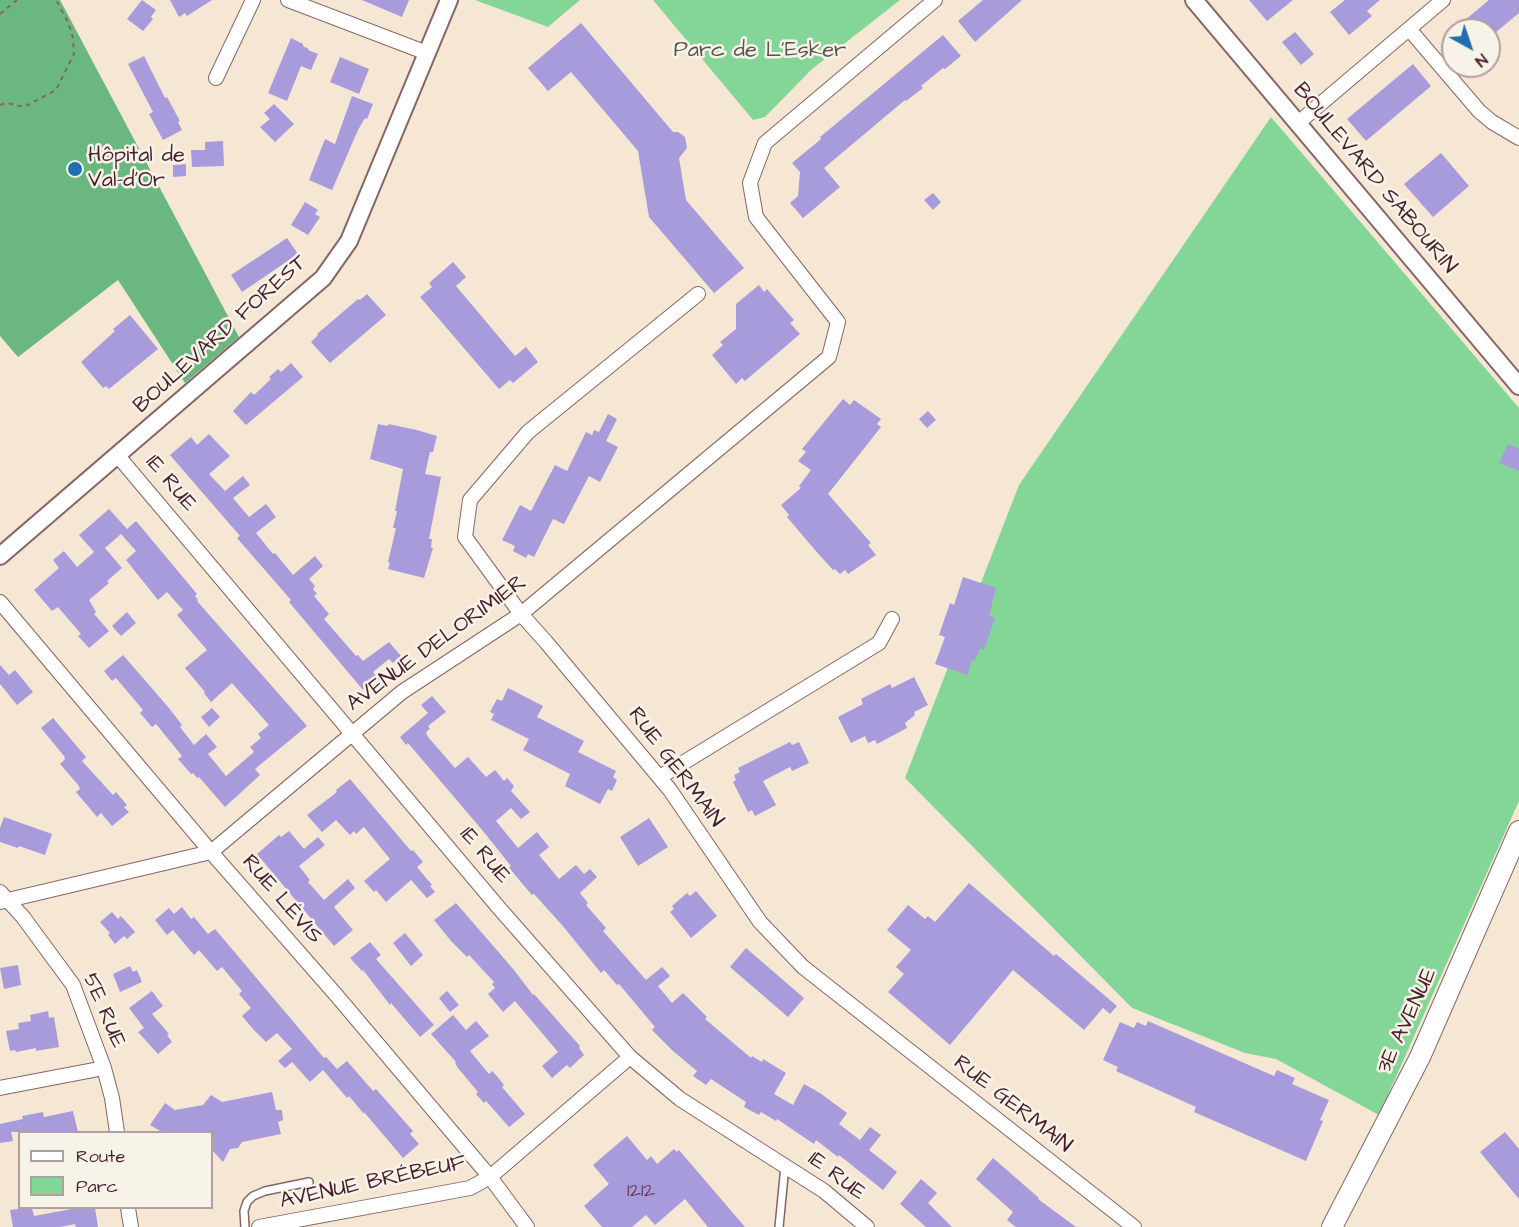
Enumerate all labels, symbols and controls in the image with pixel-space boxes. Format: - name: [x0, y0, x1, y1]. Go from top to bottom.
- north arrow: [1441, 18, 1501, 78]
- park label: Parc de L'Esker: [674, 38, 846, 64]
- text: N: [1470, 49, 1492, 72]
- street label: BOULEVARD SABOURIN: [1286, 78, 1462, 280]
- place label: Hôpital de Val-d’Or: [88, 143, 185, 194]
- marker: Hôpital de Val-d’Or: [66, 160, 84, 178]
- street label: BOULEVARD FOREST: [129, 250, 313, 420]
- street label: 1E RUE: [139, 450, 201, 518]
- street label: AVENUE DELORIMIER: [342, 570, 532, 718]
- street label: RUE GERMAIN: [621, 703, 729, 833]
- street label: 1E RUE: [453, 822, 515, 890]
- street label: RUE LÉVIS: [235, 850, 327, 950]
- street label: 3E AVENUE: [1372, 964, 1444, 1078]
- street label: 5E RUE: [76, 970, 130, 1052]
- street label: RUE GERMAIN: [947, 1051, 1077, 1159]
- legend: [18, 1131, 213, 1209]
- text: Route: [76, 1144, 125, 1169]
- street label: 1E RUE: [802, 1147, 870, 1207]
- street label: AVENUE BRÉBEUF: [278, 1150, 468, 1216]
- text: Parc: [76, 1174, 118, 1199]
- house number: 1212: [627, 1180, 655, 1204]

